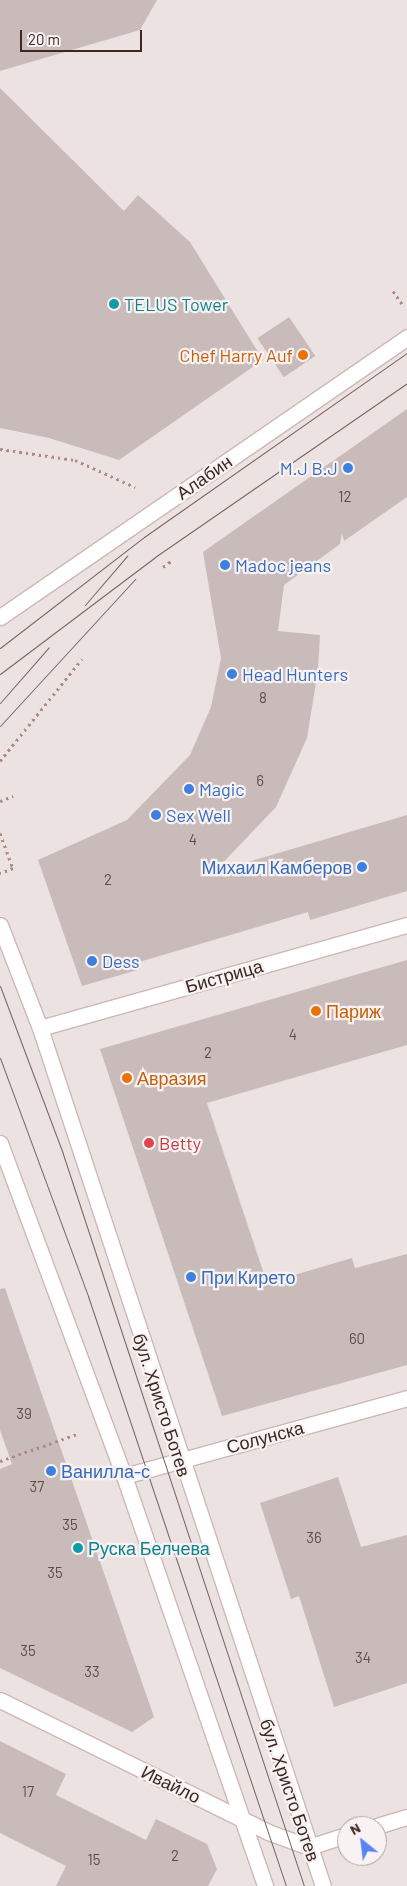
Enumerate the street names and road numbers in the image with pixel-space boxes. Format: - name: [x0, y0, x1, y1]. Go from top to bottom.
- street label: Алабин: [172, 450, 236, 504]
- street label: Бистрица: [183, 955, 265, 997]
- street label: бул. Христо Ботев: [129, 1331, 195, 1479]
- street label: Солунска: [224, 1416, 306, 1458]
- street label: бул. Христо Ботев: [255, 1716, 325, 1864]
- street label: Ивайло: [138, 1760, 204, 1808]

